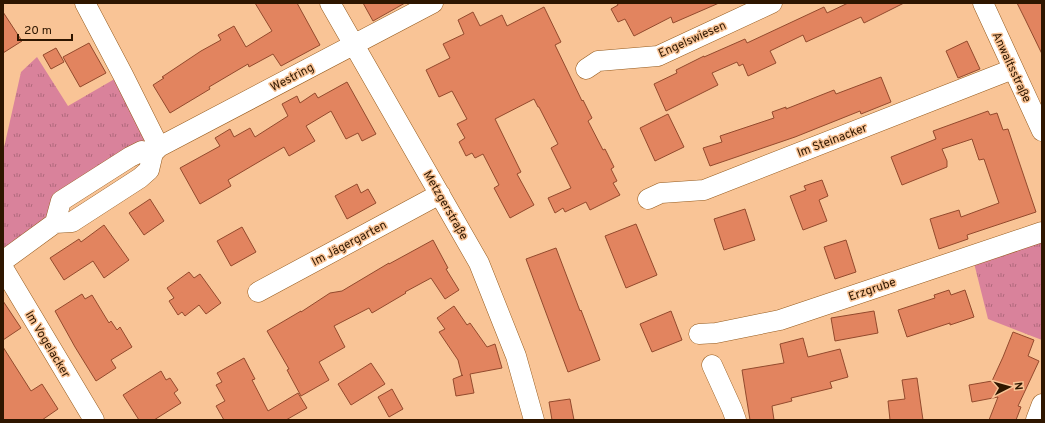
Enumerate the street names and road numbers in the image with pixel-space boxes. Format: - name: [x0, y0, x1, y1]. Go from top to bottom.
- street label: Engelswiesen: [656, 18, 729, 62]
- street label: Anwaltsstraße: [988, 30, 1034, 105]
- street label: Westring: [268, 60, 317, 96]
- street label: Im Steinacker: [795, 120, 870, 162]
- street label: Metzgerstraße: [419, 168, 471, 243]
- street label: Im Jägergarten: [309, 217, 390, 270]
- street label: Erzgrube: [846, 274, 898, 306]
- street label: Im Vogelacker: [21, 308, 74, 381]

